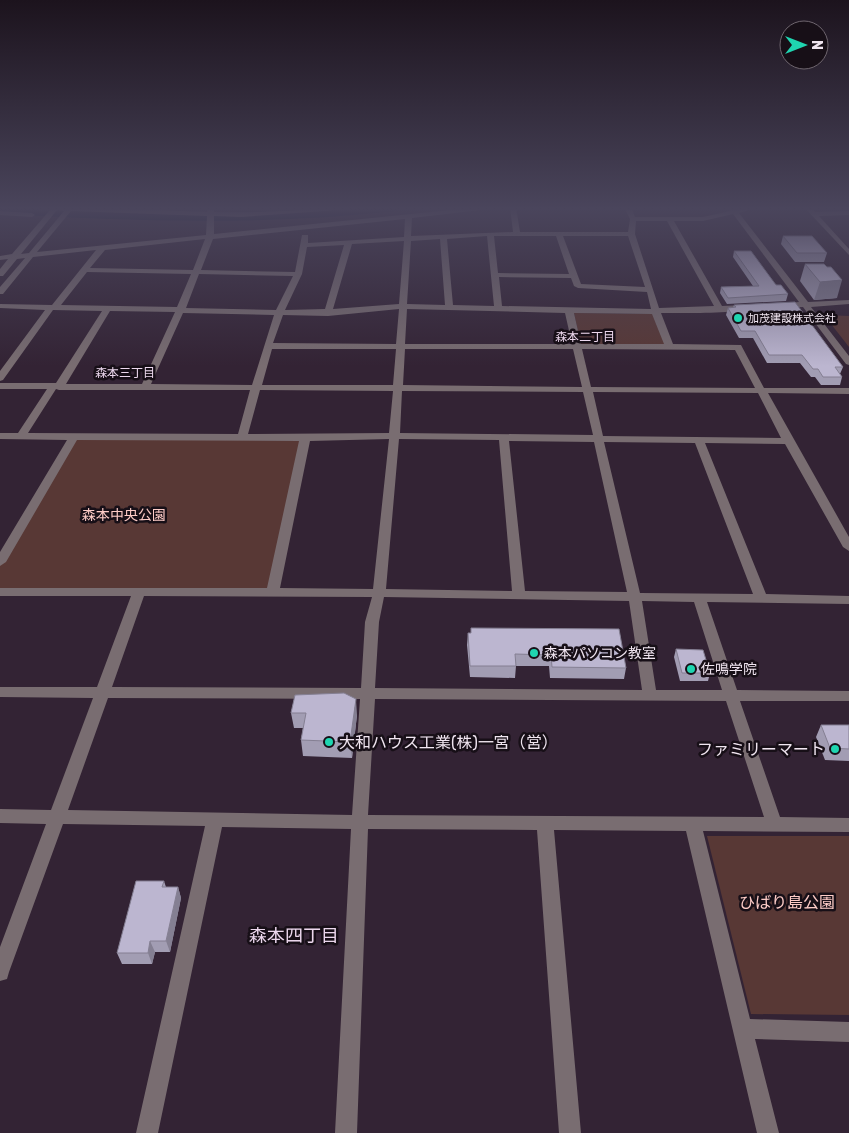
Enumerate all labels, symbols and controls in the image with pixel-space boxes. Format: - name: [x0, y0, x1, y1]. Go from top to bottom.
- north arrow: [779, 20, 829, 70]
- text: N: [808, 40, 825, 50]
- marker: 加茂建設株式会社: [732, 312, 744, 324]
- place label: 加茂建設株式会社: [748, 312, 836, 325]
- district label: 森本二丁目: [555, 330, 615, 344]
- district label: 森本三丁目: [95, 366, 155, 380]
- park label: 森本中央公園: [82, 507, 166, 524]
- place label: 森本パソコン教室: [544, 645, 656, 662]
- marker: 森本パソコン教室: [528, 647, 540, 659]
- place label: 佐鳴学院: [701, 661, 757, 678]
- marker: 佐鳴学院: [685, 663, 697, 675]
- place label: 大和ハウス工業(株)一宮（営）: [339, 733, 558, 752]
- marker: 大和ハウス工業(株)一宮（営）: [323, 736, 335, 748]
- place label: ファミリーマート: [697, 740, 825, 759]
- marker: ファミリーマート: [829, 743, 841, 755]
- park label: ひばり島公園: [739, 893, 835, 912]
- district label: 森本四丁目: [249, 925, 339, 947]

